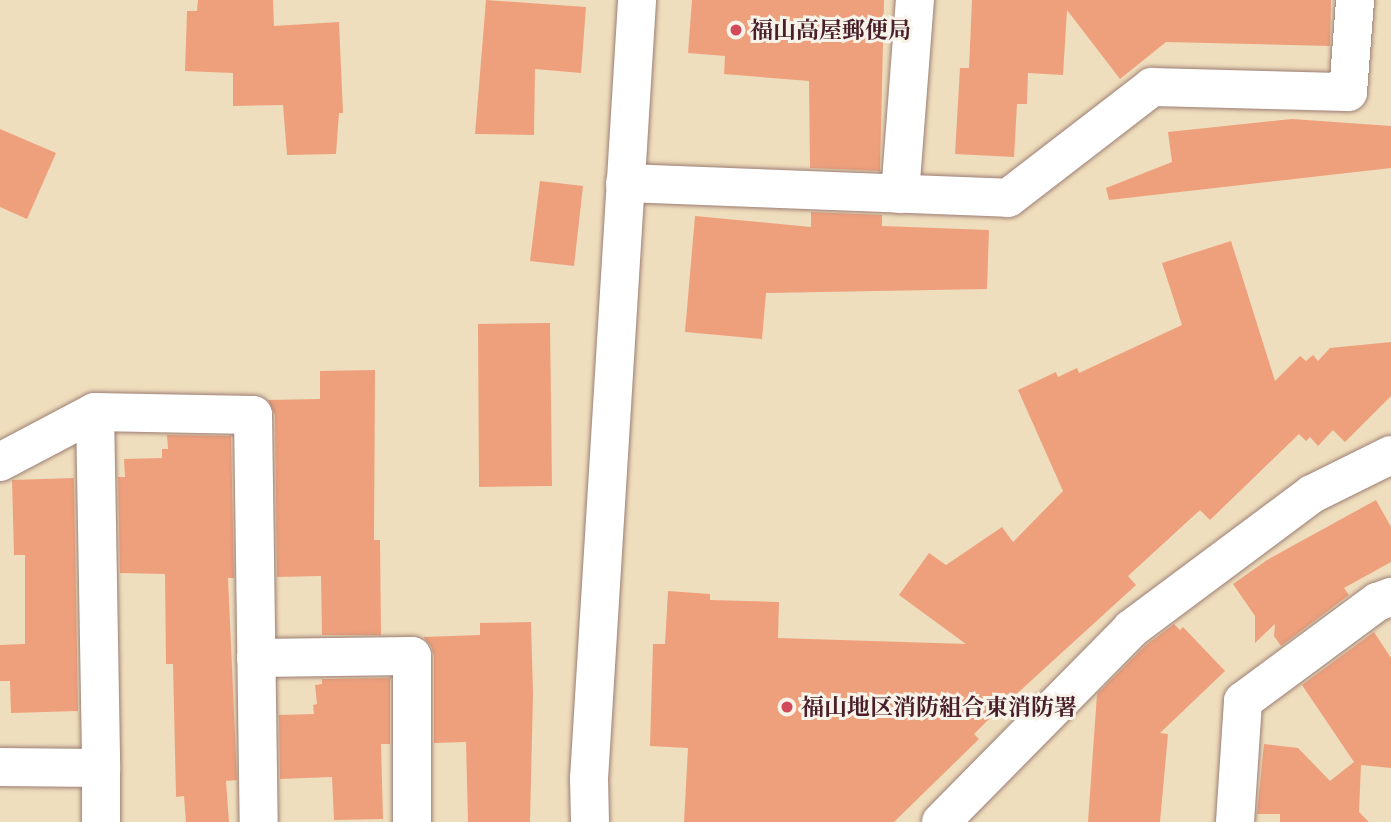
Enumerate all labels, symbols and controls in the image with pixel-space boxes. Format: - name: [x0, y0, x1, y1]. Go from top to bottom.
- place label: 福山高屋郵便局: [750, 16, 911, 44]
- marker: 福山高屋郵便局: [728, 22, 744, 38]
- place label: 福山地区消防組合東消防署: [801, 693, 1077, 721]
- marker: 福山地区消防組合東消防署: [779, 699, 795, 715]

